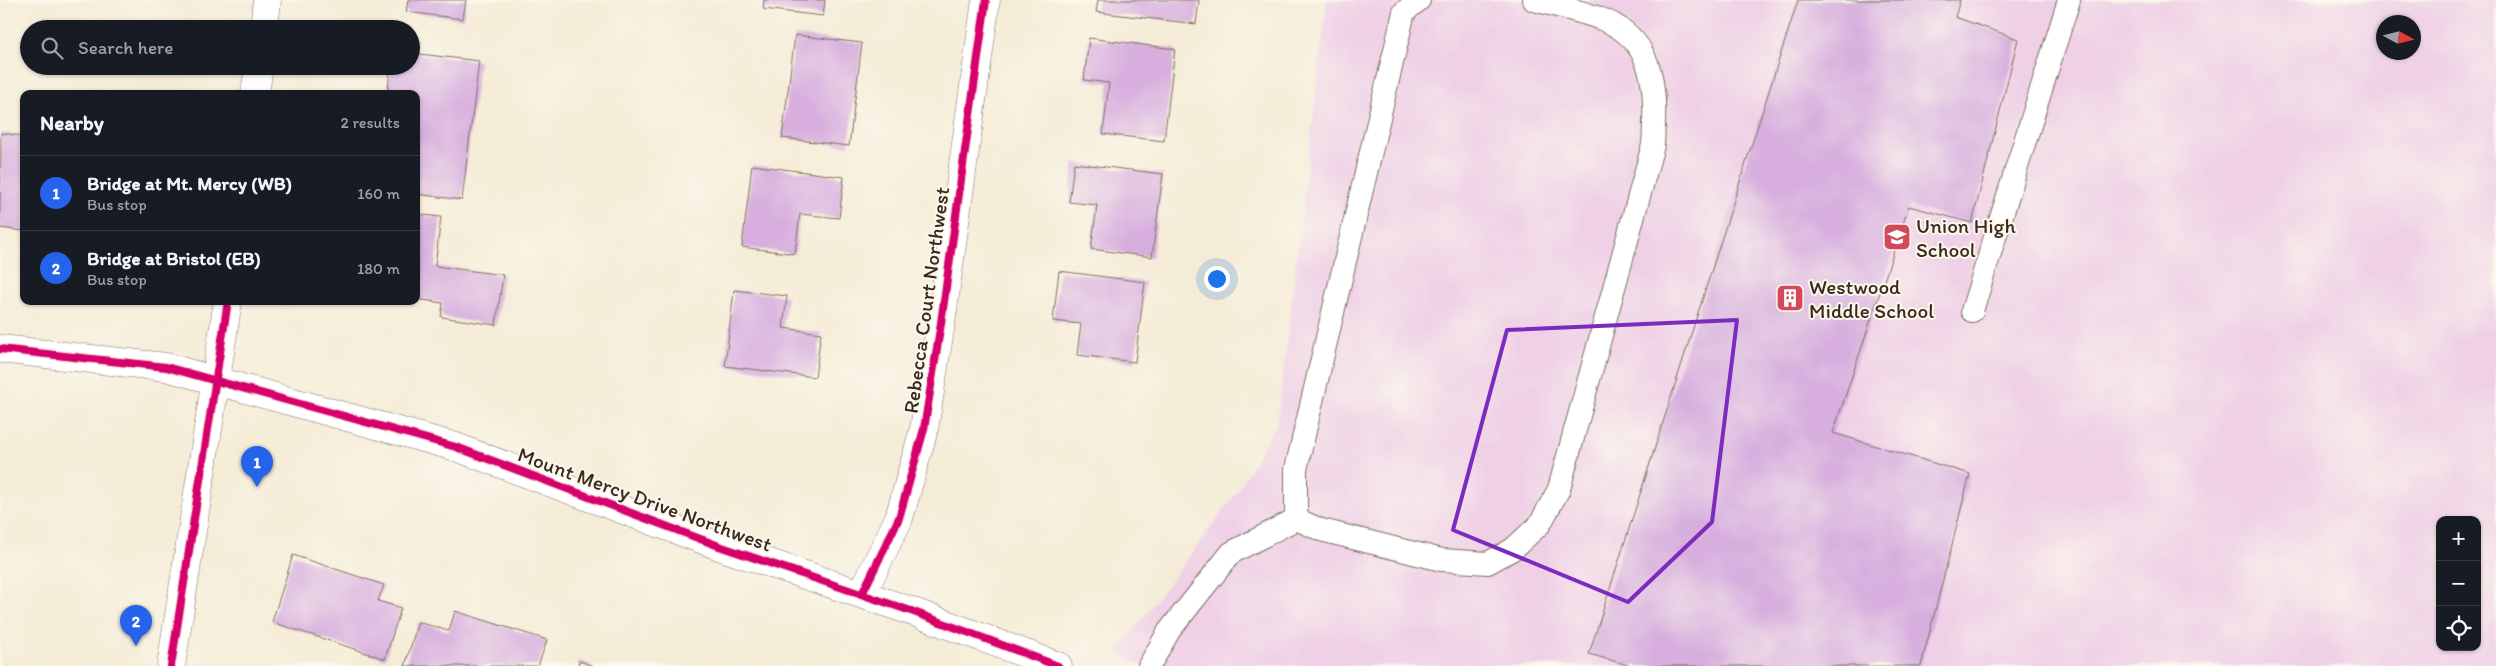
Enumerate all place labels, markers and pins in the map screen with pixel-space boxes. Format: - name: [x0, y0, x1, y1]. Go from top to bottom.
- place label: Union High School: [1916, 213, 2016, 262]
- school or university icon: Union High School: [1882, 222, 1912, 252]
- place label: Westwood Middle School: [1809, 274, 1934, 323]
- building icon: Westwood Middle School: [1775, 283, 1805, 313]
- pin: 1: [241, 446, 273, 487]
- pin: 2: [120, 605, 152, 646]

